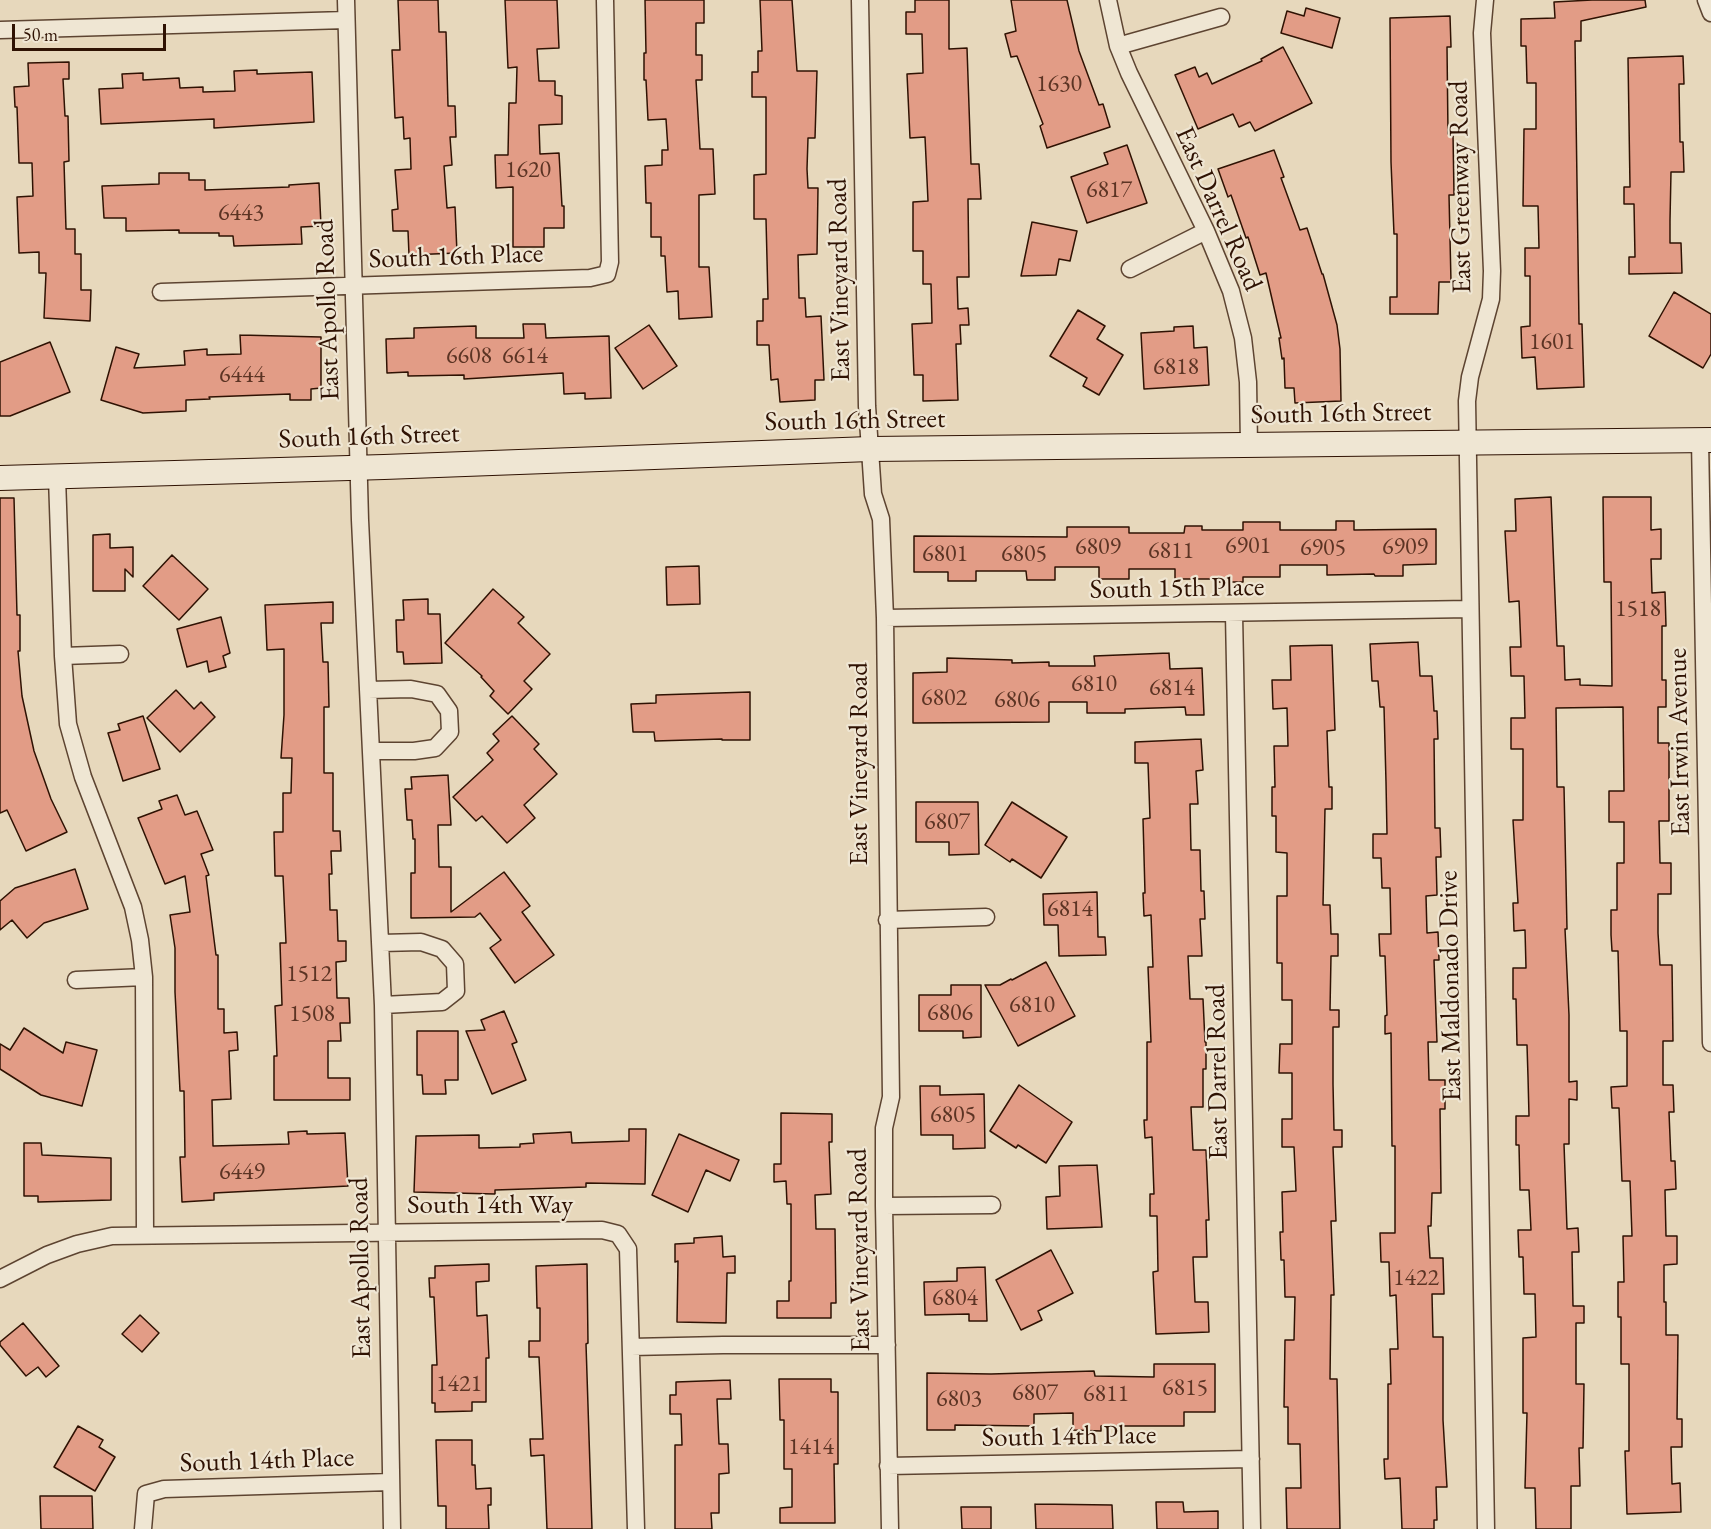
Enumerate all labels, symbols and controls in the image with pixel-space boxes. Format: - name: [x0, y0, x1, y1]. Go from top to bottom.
- scale bar: [15, 12, 170, 50]
- text: 50 m: [23, 23, 58, 46]
- house number: 1630: [1036, 70, 1082, 98]
- street label: East Greenway Road: [1443, 80, 1479, 294]
- street label: East Darrel Road: [1167, 122, 1269, 296]
- house number: 1620: [505, 156, 551, 184]
- house number: 6817: [1086, 176, 1132, 204]
- street label: East Vineyard Road: [822, 178, 858, 382]
- house number: 6443: [218, 199, 264, 227]
- street label: East Apollo Road: [309, 219, 347, 401]
- street label: South 16th Place: [368, 238, 544, 276]
- house number: 1601: [1529, 328, 1575, 356]
- house number: 6608: [446, 342, 492, 370]
- house number: 6614: [502, 342, 548, 370]
- house number: 6818: [1153, 353, 1199, 381]
- house number: 6444: [219, 361, 265, 389]
- street label: South 16th Street: [1250, 396, 1432, 432]
- street label: South 16th Street: [764, 403, 946, 439]
- street label: South 16th Street: [278, 418, 460, 456]
- house number: 6901: [1225, 532, 1271, 560]
- house number: 6809: [1075, 533, 1121, 561]
- house number: 6909: [1382, 533, 1428, 561]
- house number: 6905: [1300, 534, 1346, 562]
- house number: 6811: [1148, 537, 1194, 565]
- house number: 6801: [922, 540, 968, 568]
- house number: 6805: [1001, 540, 1047, 568]
- street label: South 15th Place: [1089, 571, 1265, 607]
- house number: 1518: [1615, 595, 1661, 623]
- street label: East Irwin Avenue: [1662, 648, 1698, 836]
- street label: East Vineyard Road: [844, 662, 876, 866]
- house number: 6810: [1071, 670, 1117, 698]
- house number: 6814: [1149, 674, 1195, 702]
- house number: 6802: [921, 684, 967, 712]
- house number: 6806: [994, 686, 1040, 714]
- house number: 6807: [924, 808, 970, 836]
- street label: East Maldonado Drive: [1433, 870, 1469, 1102]
- house number: 6814: [1047, 895, 1093, 923]
- house number: 1512: [286, 960, 332, 988]
- street label: East Darrel Road: [1200, 984, 1236, 1160]
- house number: 6810: [1009, 991, 1055, 1019]
- house number: 6806: [927, 999, 973, 1027]
- house number: 1508: [289, 1000, 335, 1028]
- house number: 6805: [930, 1101, 976, 1129]
- street label: East Vineyard Road: [842, 1148, 878, 1352]
- house number: 6449: [219, 1158, 265, 1186]
- street label: East Apollo Road: [343, 1177, 379, 1359]
- street label: South 14th Way: [407, 1190, 573, 1222]
- house number: 1422: [1393, 1264, 1439, 1292]
- house number: 6804: [932, 1284, 978, 1312]
- house number: 1421: [436, 1370, 482, 1398]
- house number: 6815: [1162, 1374, 1208, 1402]
- house number: 6807: [1012, 1379, 1058, 1407]
- house number: 6811: [1083, 1380, 1129, 1408]
- house number: 6803: [936, 1385, 982, 1413]
- street label: South 14th Place: [981, 1419, 1157, 1455]
- house number: 1414: [788, 1433, 834, 1461]
- street label: South 14th Place: [179, 1442, 355, 1480]

